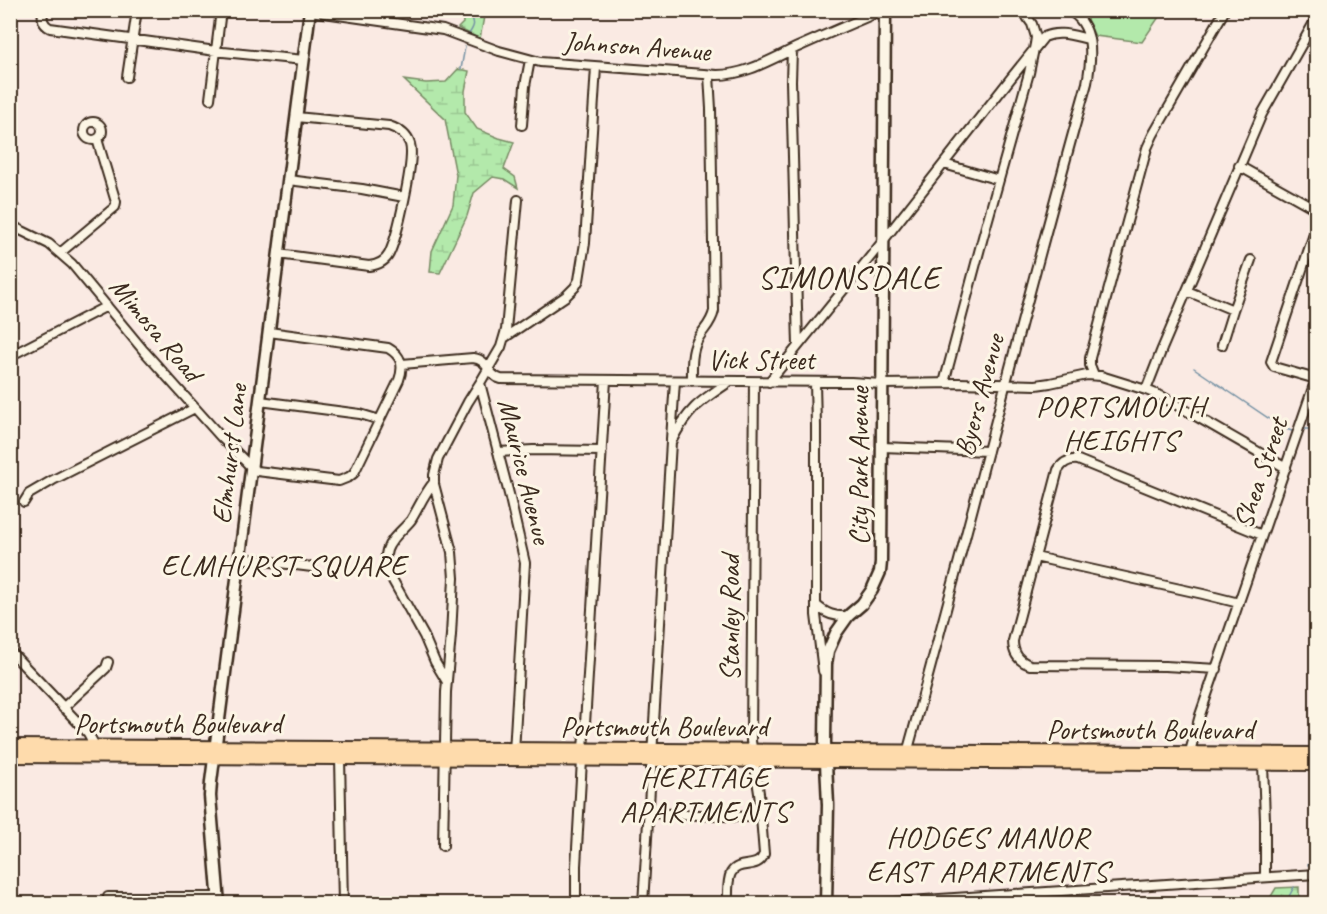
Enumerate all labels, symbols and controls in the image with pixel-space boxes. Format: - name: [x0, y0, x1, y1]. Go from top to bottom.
- street label: Johnson Avenue: [560, 23, 713, 69]
- district label: SIMONSDALE: [758, 257, 943, 298]
- street label: Mimosa Road: [102, 270, 212, 392]
- street label: Byers Avenue: [946, 329, 1012, 460]
- street label: Vick Street: [708, 342, 817, 377]
- street label: Elmhurst Lane: [203, 380, 255, 526]
- street label: City Park Avenue: [841, 385, 876, 545]
- district label: PORTSMOUTH HEIGHTS: [1036, 387, 1210, 459]
- street label: Maurice Avenue: [490, 395, 560, 549]
- street label: Shea Street: [1225, 411, 1296, 533]
- district label: ELMHURST SQUARE: [161, 546, 410, 584]
- street label: Stanley Road: [712, 551, 747, 681]
- street label: Portsmouth Boulevard: [75, 706, 285, 741]
- street label: Portsmouth Boulevard: [561, 709, 771, 744]
- street label: Portsmouth Boulevard: [1047, 712, 1257, 747]
- district label: HERITAGE APARTMENTS: [620, 758, 794, 830]
- district label: HODGES MANOR EAST APARTMENTS: [867, 818, 1113, 890]

